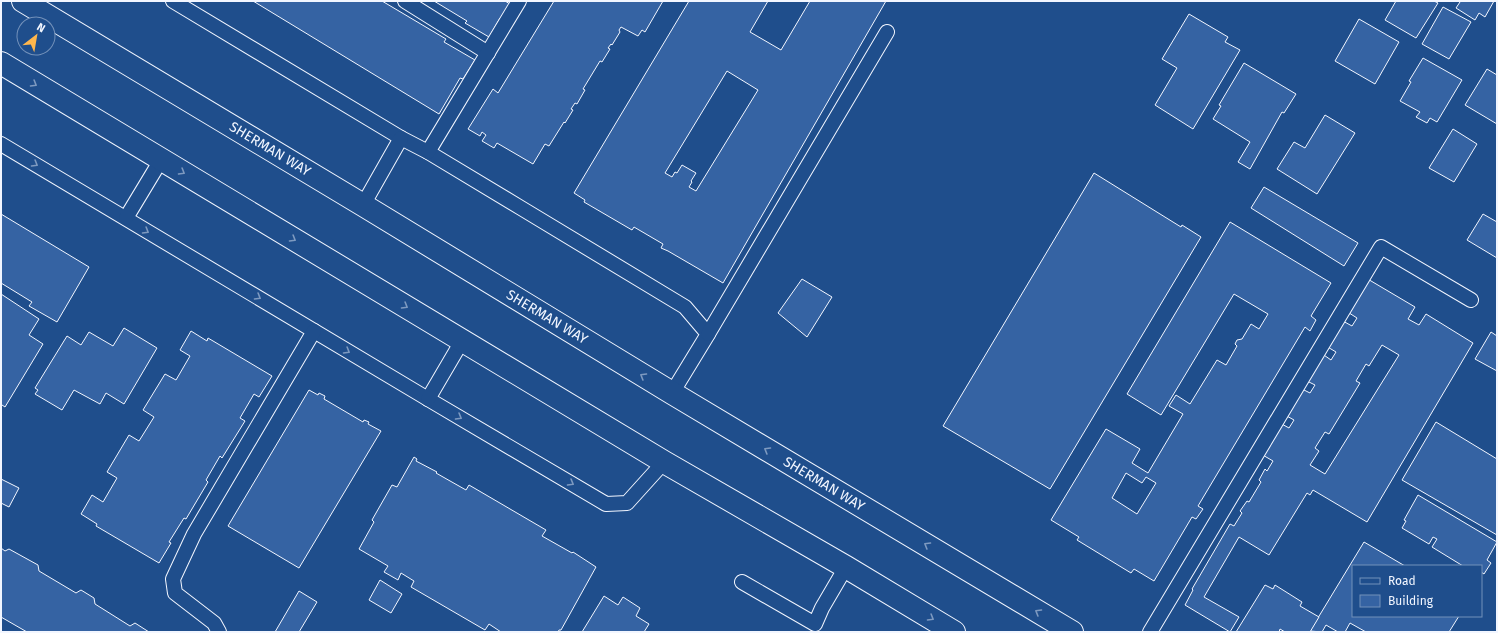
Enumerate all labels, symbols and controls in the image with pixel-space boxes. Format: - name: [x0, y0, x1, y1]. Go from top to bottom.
- north arrow: [16, 16, 56, 56]
- text: N: [34, 20, 47, 35]
- one-way arrow: [30, 79, 37, 86]
- street label: SHERMAN WAY: [226, 118, 314, 180]
- one-way arrow: [31, 160, 38, 167]
- one-way arrow: [178, 168, 185, 175]
- one-way arrow: [142, 226, 149, 233]
- one-way arrow: [289, 235, 296, 242]
- street label: SHERMAN WAY: [503, 286, 591, 348]
- one-way arrow: [254, 293, 261, 300]
- one-way arrow: [401, 302, 408, 309]
- one-way arrow: [343, 346, 350, 354]
- one-way arrow: [640, 373, 647, 381]
- one-way arrow: [455, 413, 462, 420]
- one-way arrow: [764, 447, 771, 455]
- street label: SHERMAN WAY: [780, 453, 868, 515]
- one-way arrow: [567, 478, 574, 486]
- one-way arrow: [924, 543, 931, 550]
- legend: [1352, 565, 1482, 617]
- text: Road: [1388, 574, 1416, 588]
- text: Building: [1388, 594, 1434, 608]
- one-way arrow: [1035, 609, 1042, 617]
- one-way arrow: [927, 614, 934, 621]

